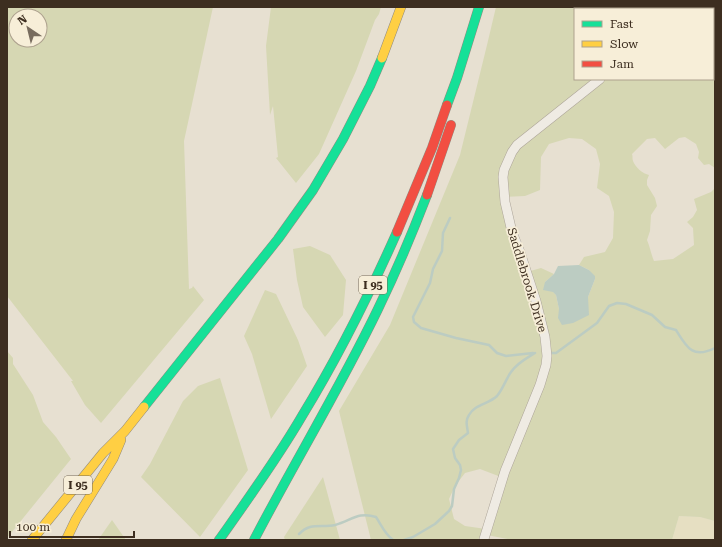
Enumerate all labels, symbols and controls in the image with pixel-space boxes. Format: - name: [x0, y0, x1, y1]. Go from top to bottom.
- north arrow: [8, 8, 48, 48]
- legend: [574, 8, 714, 80]
- text: N: [15, 12, 30, 28]
- text: Fast: [610, 17, 634, 31]
- text: Slow: [610, 37, 638, 51]
- text: Jam: [610, 57, 634, 71]
- street label: Saddlebrook Drive: [504, 226, 550, 334]
- road number: I 95: [359, 276, 387, 294]
- road number: I 95: [64, 476, 92, 494]
- scale bar: [10, 513, 134, 539]
- text: 100 m: [16, 520, 50, 534]

